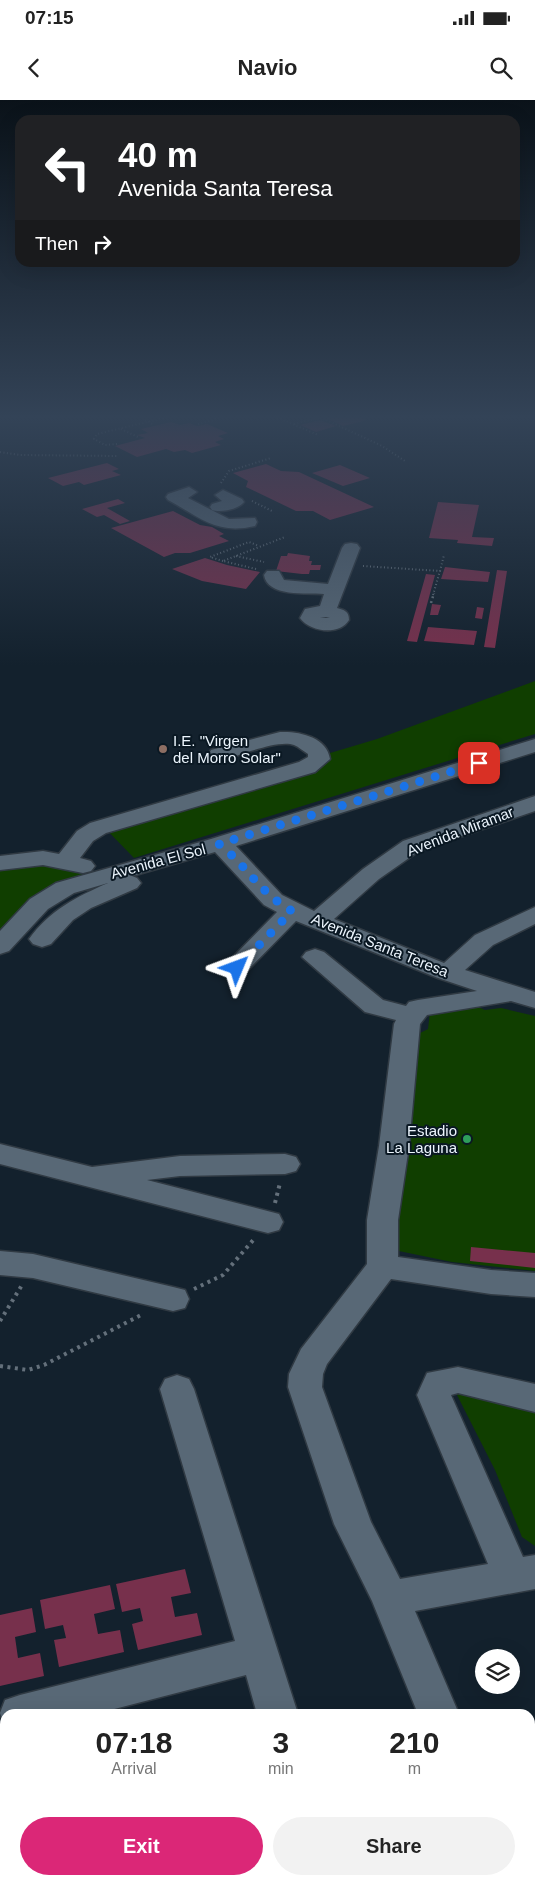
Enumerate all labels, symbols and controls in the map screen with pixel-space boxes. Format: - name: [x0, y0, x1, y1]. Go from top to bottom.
- text: 07:15: [25, 7, 74, 28]
- icon: back: [20, 54, 48, 82]
- icon: search: [487, 54, 515, 82]
- text: Navio: [238, 55, 297, 80]
- icon: left: [35, 135, 100, 200]
- text: 40 m: [118, 135, 198, 174]
- text: Avenida Santa Teresa: [118, 176, 332, 201]
- icon: right: [88, 230, 116, 258]
- text: Then: [35, 233, 78, 254]
- place label: I.E. "Virgen del Morro Solar": [173, 732, 281, 766]
- pin: [458, 742, 500, 784]
- marker: I.E. "Virgen del Morro Solar": [157, 743, 169, 755]
- icon: arrive: [465, 749, 493, 777]
- street label: Avenida Miramar: [404, 803, 516, 859]
- street label: Avenida El Sol: [109, 840, 207, 882]
- street label: Avenida Santa Teresa: [309, 910, 452, 981]
- position arrow: [210, 941, 262, 993]
- place label: Estadio La Laguna: [386, 1122, 458, 1156]
- marker: Estadio La Laguna: [461, 1133, 473, 1145]
- map controls: [475, 1649, 520, 1694]
- button: layers: [475, 1649, 520, 1694]
- text: 07:18: [96, 1726, 172, 1759]
- text: 3: [272, 1726, 289, 1759]
- text: 210: [389, 1726, 439, 1759]
- text: Arrival: [111, 1760, 157, 1777]
- text: min: [268, 1760, 294, 1777]
- text: m: [408, 1760, 421, 1777]
- button: Exit: [20, 1817, 263, 1875]
- button: Share: [273, 1817, 515, 1875]

